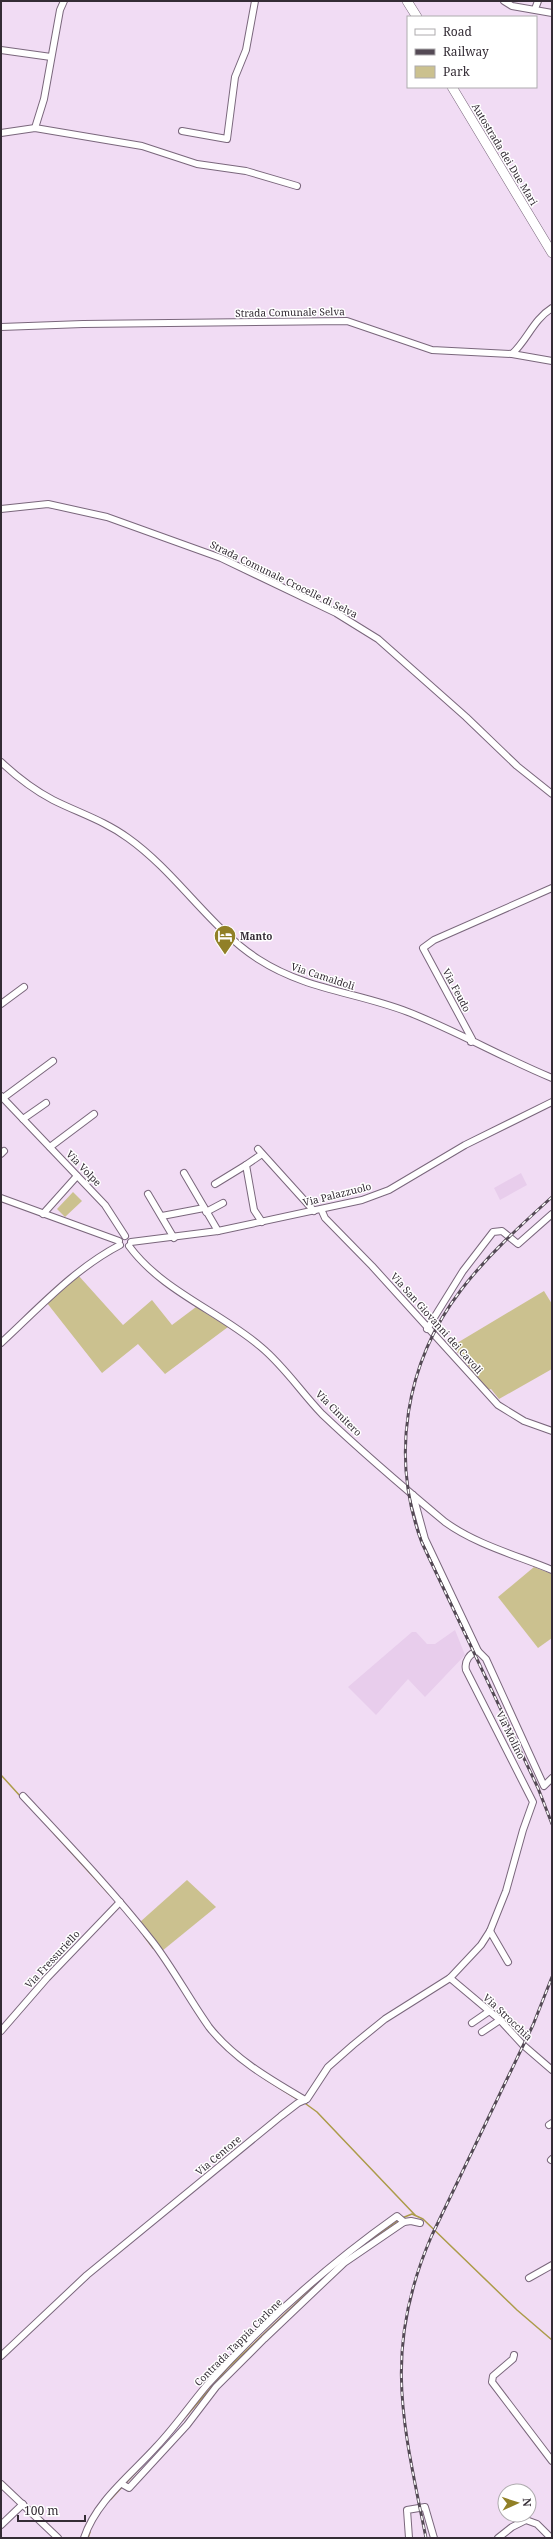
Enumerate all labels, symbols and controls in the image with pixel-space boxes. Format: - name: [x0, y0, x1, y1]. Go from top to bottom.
- legend: [407, 16, 537, 88]
- text: Road: [443, 23, 473, 40]
- text: Railway: [443, 43, 489, 60]
- text: Park: [443, 63, 471, 80]
- street label: Autostrada dei Due Mari: [469, 100, 541, 208]
- street label: Strada Comunale Selva: [235, 304, 345, 320]
- street label: Strada Comunale Crocelle di Selva: [208, 537, 360, 621]
- hotel icon: Manto: [212, 923, 238, 956]
- place label: Manto: [240, 929, 272, 943]
- street label: Via Camaldoli: [289, 959, 357, 993]
- street label: Via Feudo: [440, 966, 474, 1014]
- street label: Via Volpe: [63, 1147, 105, 1189]
- street label: Via Palazzuolo: [301, 1179, 373, 1209]
- street label: Via San Giovanni dei Cavoli: [388, 1269, 487, 1377]
- street label: Via Cimitero: [313, 1387, 365, 1439]
- street label: Via Molino: [493, 1709, 529, 1762]
- street label: Via Fressuriello: [21, 1927, 83, 1991]
- street label: Via Strocchia: [480, 1991, 536, 2044]
- street label: Via Centore: [192, 2132, 244, 2178]
- street label: Contrada Tappia Carlone: [191, 2295, 285, 2389]
- north arrow: [497, 2483, 537, 2523]
- scale bar: [18, 2497, 85, 2523]
- text: N: [520, 2498, 535, 2508]
- text: 100 m: [24, 2502, 59, 2519]

